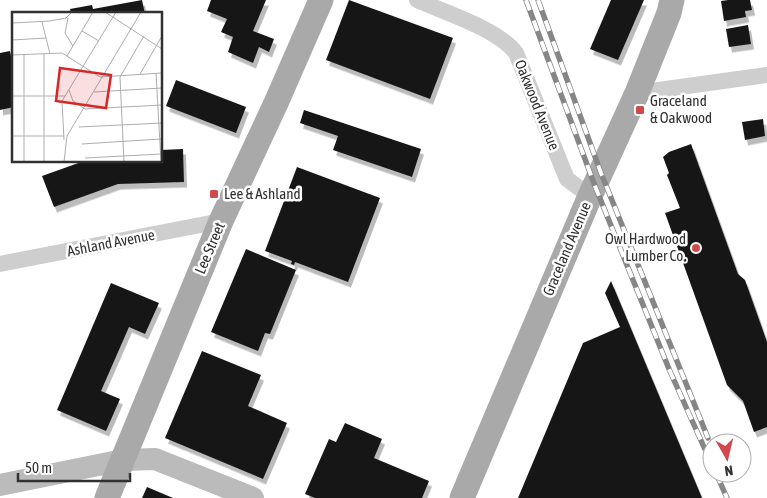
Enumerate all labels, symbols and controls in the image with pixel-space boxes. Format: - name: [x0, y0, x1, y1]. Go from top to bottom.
- inset map: [12, 12, 162, 162]
- street label: Oakwood Avenue: [512, 57, 563, 153]
- place label: Graceland & Oakwood: [650, 92, 712, 126]
- marker: Graceland & Oakwood: [634, 104, 646, 116]
- place label: Lee & Ashland: [224, 185, 301, 202]
- marker: Lee & Ashland: [208, 188, 220, 200]
- street label: Graceland Avenue: [539, 199, 594, 298]
- street label: Lee Street: [191, 219, 228, 276]
- street label: Ashland Avenue: [66, 226, 156, 259]
- place label: Owl Hardwood Lumber Co.: [605, 230, 686, 264]
- marker: Owl Hardwood Lumber Co.: [690, 242, 702, 254]
- north arrow: [702, 433, 752, 483]
- scale bar: [18, 450, 130, 482]
- text: 50 m: [25, 459, 52, 476]
- text: N: [724, 462, 734, 479]

